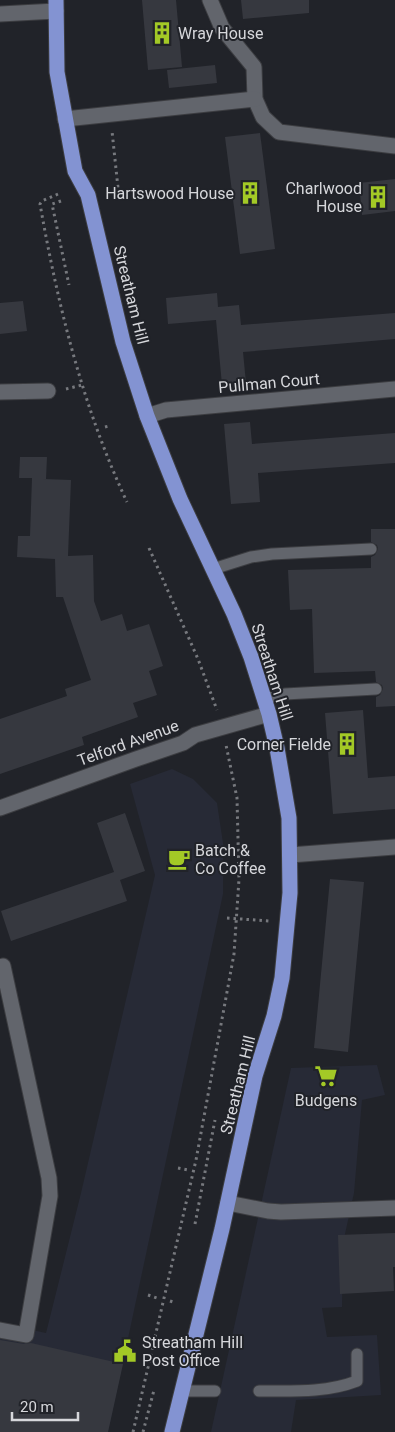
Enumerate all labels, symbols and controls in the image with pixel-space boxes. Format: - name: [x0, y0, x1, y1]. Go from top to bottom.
- building icon: Wray House: [149, 20, 175, 46]
- place label: Wray House: [178, 24, 263, 43]
- place label: Charlwood House: [285, 179, 362, 216]
- building icon: Hartswood House: [237, 180, 263, 206]
- place label: Hartswood House: [105, 184, 234, 203]
- building icon: Charlwood House: [365, 184, 391, 210]
- street label: Streatham Hill: [110, 244, 152, 346]
- street label: Pullman Court: [218, 369, 320, 397]
- street label: Streatham Hill: [247, 621, 297, 723]
- street label: Telford Avenue: [75, 716, 181, 770]
- building icon: Corner Fielde: [334, 731, 360, 757]
- place label: Corner Fielde: [237, 735, 331, 754]
- place label: Batch & Co Coffee: [195, 841, 266, 878]
- cafe icon: Batch & Co Coffee: [166, 846, 192, 872]
- street label: Streatham Hill: [217, 1034, 259, 1136]
- supermarket icon: Budgens: [313, 1063, 339, 1089]
- place label: Budgens: [295, 1091, 357, 1110]
- place label: Streatham Hill Post Office: [142, 1333, 243, 1370]
- public building icon: Streatham Hill Post Office: [112, 1338, 138, 1364]
- scale bar: [12, 1390, 79, 1422]
- text: 20 m: [20, 1398, 54, 1416]

